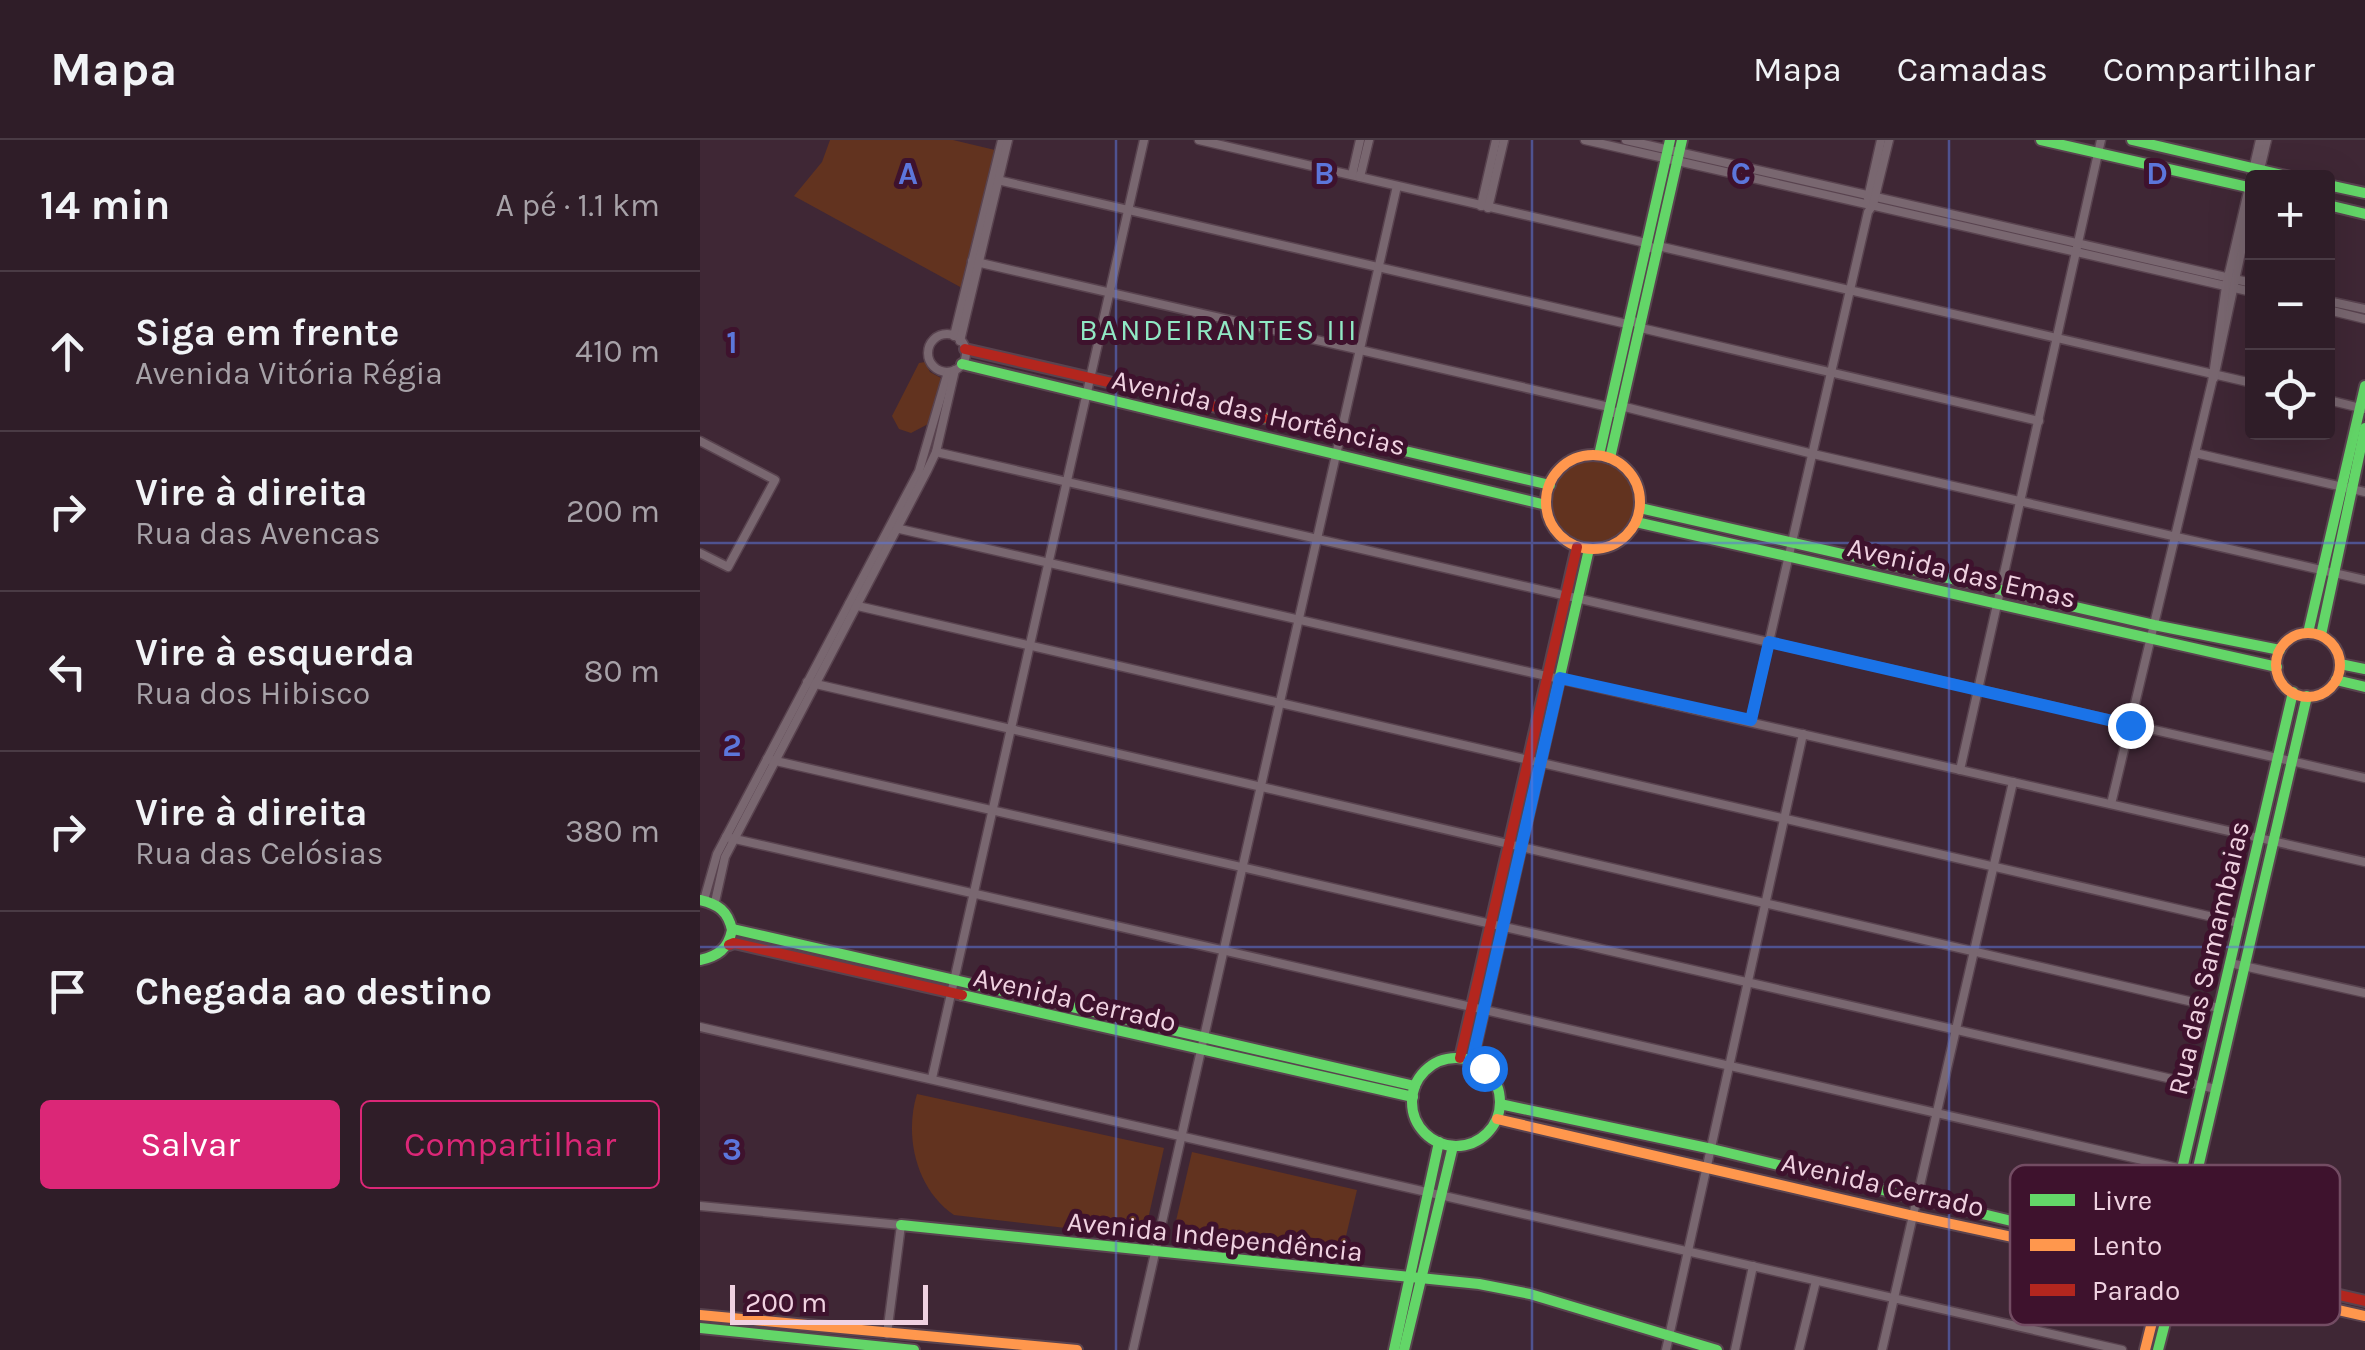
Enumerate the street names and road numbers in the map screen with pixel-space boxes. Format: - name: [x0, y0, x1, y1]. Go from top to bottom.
- street label: Avenida das Hortências: [1109, 363, 1409, 462]
- street label: Avenida das Emas: [1845, 530, 2079, 615]
- street label: Rua das Samambaias: [2161, 818, 2256, 1098]
- street label: Avenida Cerrado: [970, 960, 1179, 1039]
- street label: Avenida Cerrado: [1778, 1145, 1987, 1224]
- street label: Avenida Independência: [1065, 1205, 1364, 1268]

